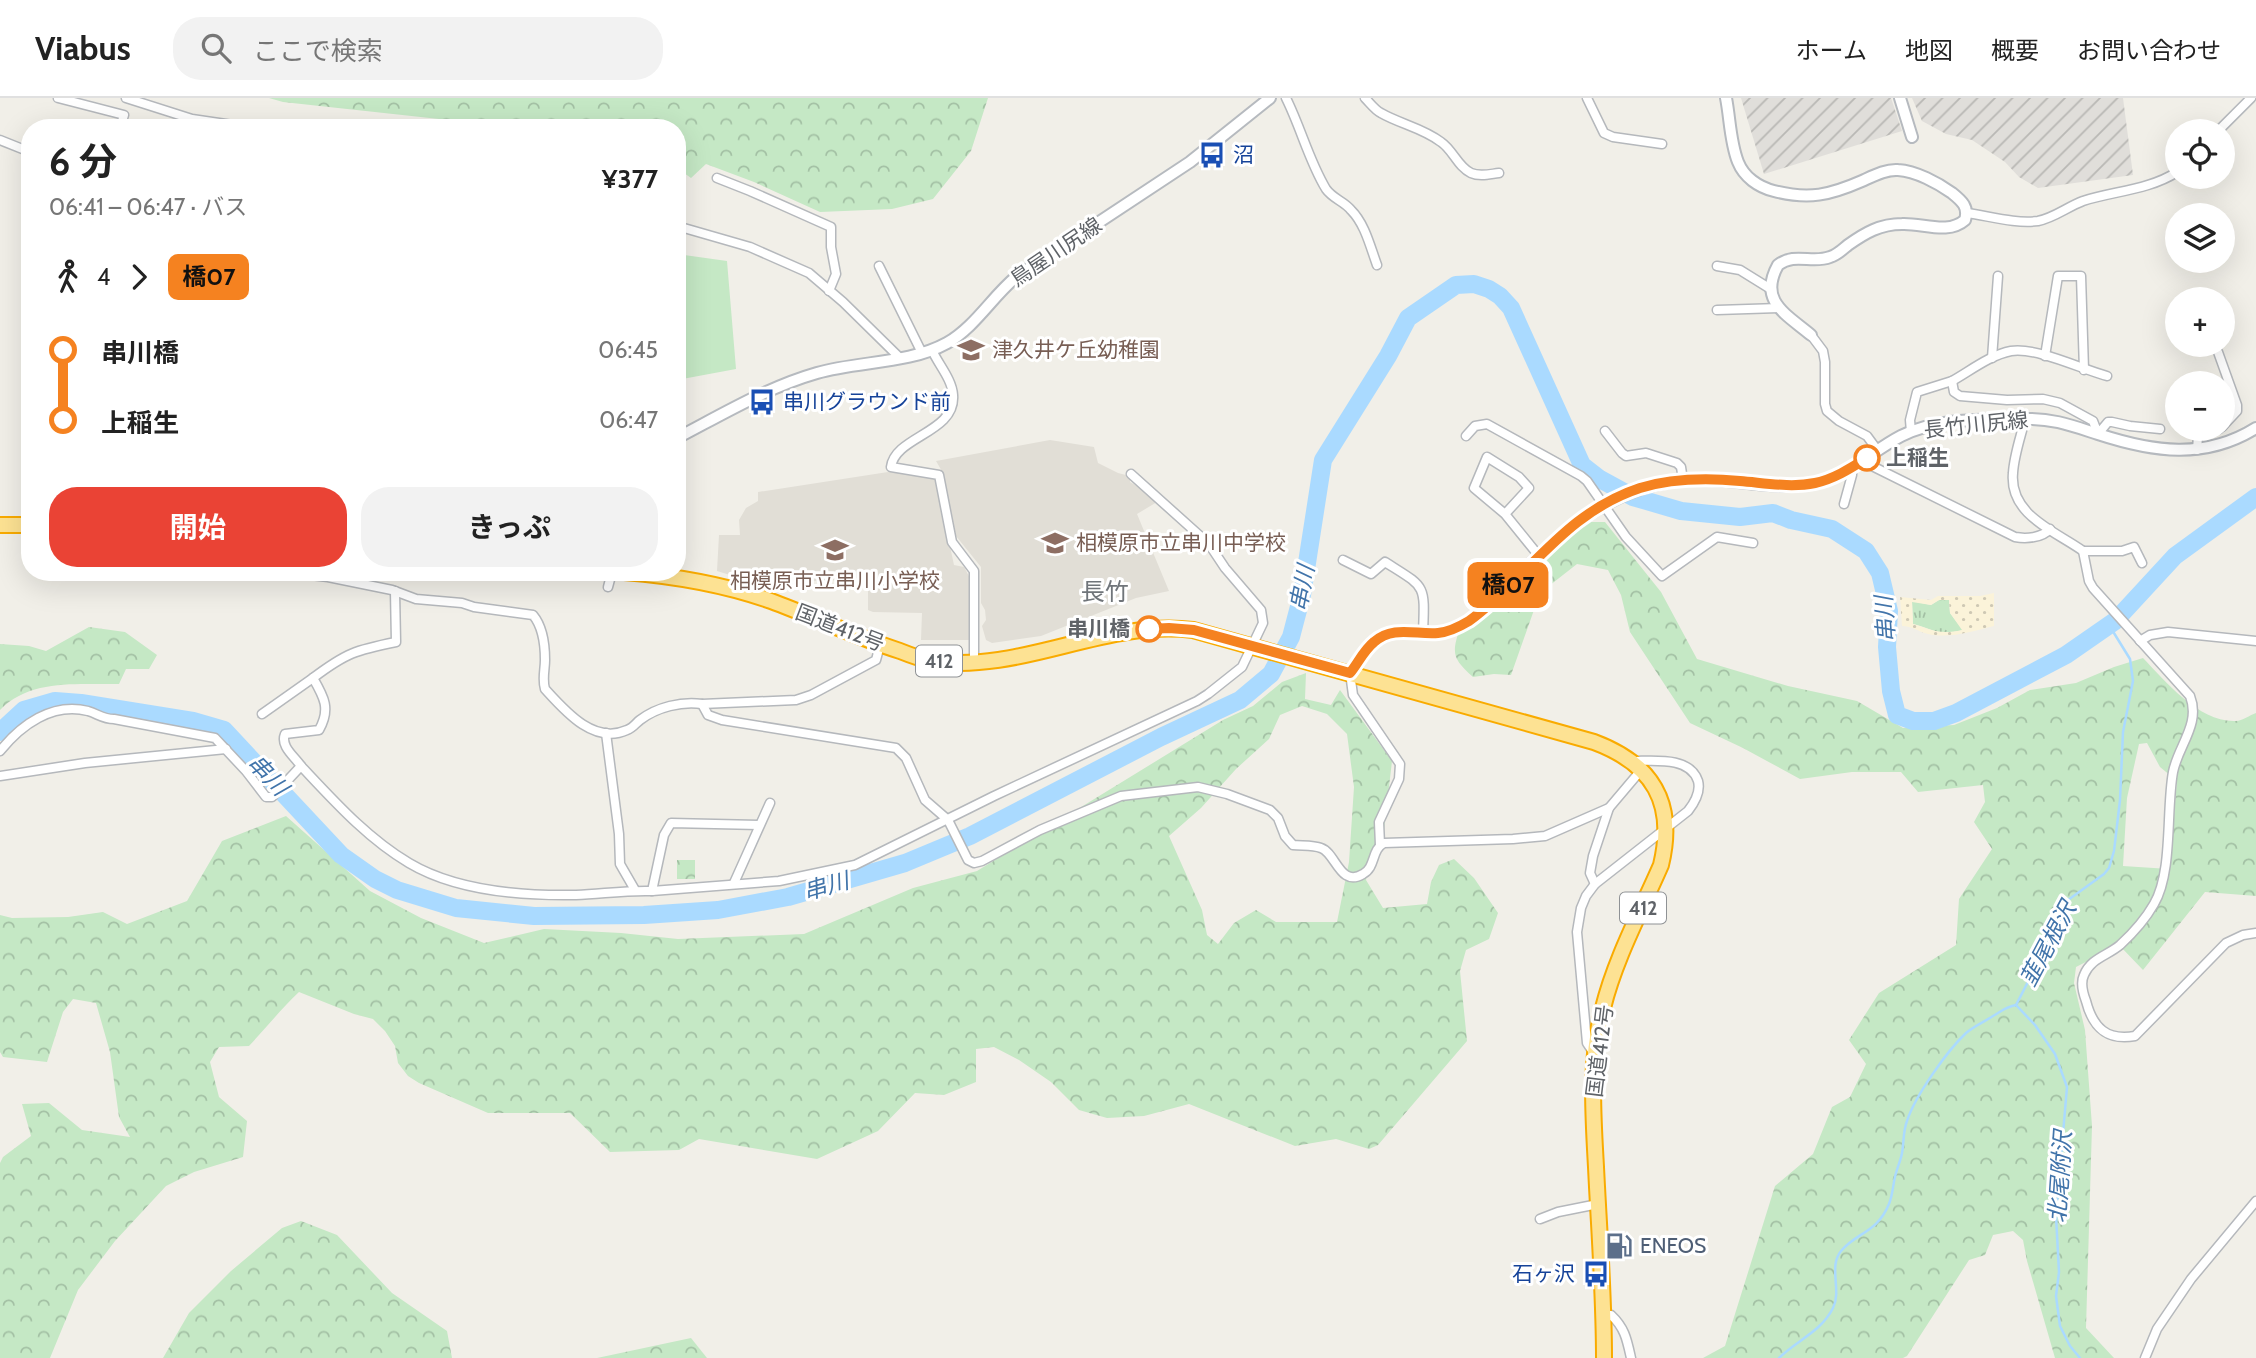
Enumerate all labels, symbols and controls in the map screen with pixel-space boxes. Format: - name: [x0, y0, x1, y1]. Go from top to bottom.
- search box: [173, 17, 663, 80]
- text: Viabus: [35, 28, 131, 68]
- icon: search: [197, 29, 235, 67]
- text: ここで検索: [253, 35, 383, 67]
- text: ホーム: [1796, 36, 1867, 65]
- text: 地図: [1905, 36, 1953, 65]
- text: 概要: [1991, 36, 2039, 65]
- text: お問い合わせ: [2077, 36, 2221, 65]
- map controls: [2165, 119, 2235, 441]
- button: locate: [2165, 119, 2235, 189]
- text: 6 分: [49, 138, 117, 185]
- bus stop icon: 沼: [1197, 140, 1227, 170]
- place label: 沼: [1233, 142, 1254, 167]
- text: ¥377: [602, 163, 658, 195]
- text: 06:41 – 06:47 · バス: [49, 193, 247, 221]
- button: layers: [2165, 203, 2235, 273]
- street label: 鳥屋川尻線: [1005, 212, 1106, 291]
- icon: walk: [49, 258, 87, 296]
- icon: forward: [120, 258, 158, 296]
- text: 橋07: [182, 262, 235, 291]
- text: 4: [97, 263, 110, 291]
- button: +: [2165, 287, 2235, 357]
- school or university icon: 津久井ケ丘幼稚園: [956, 335, 986, 365]
- text: 06:45: [598, 336, 658, 364]
- text: 串川橋: [101, 337, 179, 369]
- place label: 津久井ケ丘幼稚園: [992, 337, 1160, 362]
- button: −: [2165, 371, 2235, 441]
- bus stop icon: 串川グラウンド前: [747, 387, 777, 417]
- place label: 串川グラウンド前: [783, 389, 951, 414]
- text: 06:47: [599, 406, 658, 434]
- text: 上稲生: [101, 407, 179, 439]
- street label: 長竹川尻線: [1922, 407, 2029, 442]
- marker: 上稲生: [1854, 445, 1880, 471]
- place label: 上稲生: [1886, 445, 1949, 470]
- button: 開始: [49, 487, 347, 567]
- button: きっぷ: [361, 487, 658, 567]
- school or university icon: 相模原市立串川中学校: [1040, 528, 1070, 558]
- place label: 相模原市立串川中学校: [1076, 530, 1286, 555]
- school or university icon: 相模原市立串川小学校: [820, 535, 850, 565]
- water label: 串川: [1284, 560, 1321, 613]
- line badge: 橋07: [1468, 562, 1548, 608]
- place label: 相模原市立串川小学校: [730, 568, 940, 593]
- text: 橋07: [1481, 570, 1535, 599]
- district label: 長竹: [1081, 577, 1129, 606]
- water label: 串川: [1869, 592, 1901, 643]
- street label: 国道412号: [792, 599, 888, 656]
- place label: 串川橋: [1067, 616, 1130, 641]
- marker: 串川橋: [1136, 616, 1162, 642]
- road number: 412: [916, 646, 962, 676]
- water label: 串川: [242, 749, 296, 803]
- water label: 串川: [800, 865, 855, 906]
- road number: 412: [1620, 892, 1666, 923]
- water label: 韮尾根沢: [2014, 894, 2083, 991]
- street label: 国道412号: [1581, 1003, 1618, 1099]
- water label: 北尾附沢: [2043, 1127, 2077, 1224]
- fuel station icon: ENEOS: [1604, 1231, 1634, 1261]
- place label: ENEOS: [1640, 1233, 1706, 1258]
- bus stop icon: 石ヶ沢: [1581, 1259, 1611, 1289]
- place label: 石ヶ沢: [1512, 1261, 1575, 1286]

